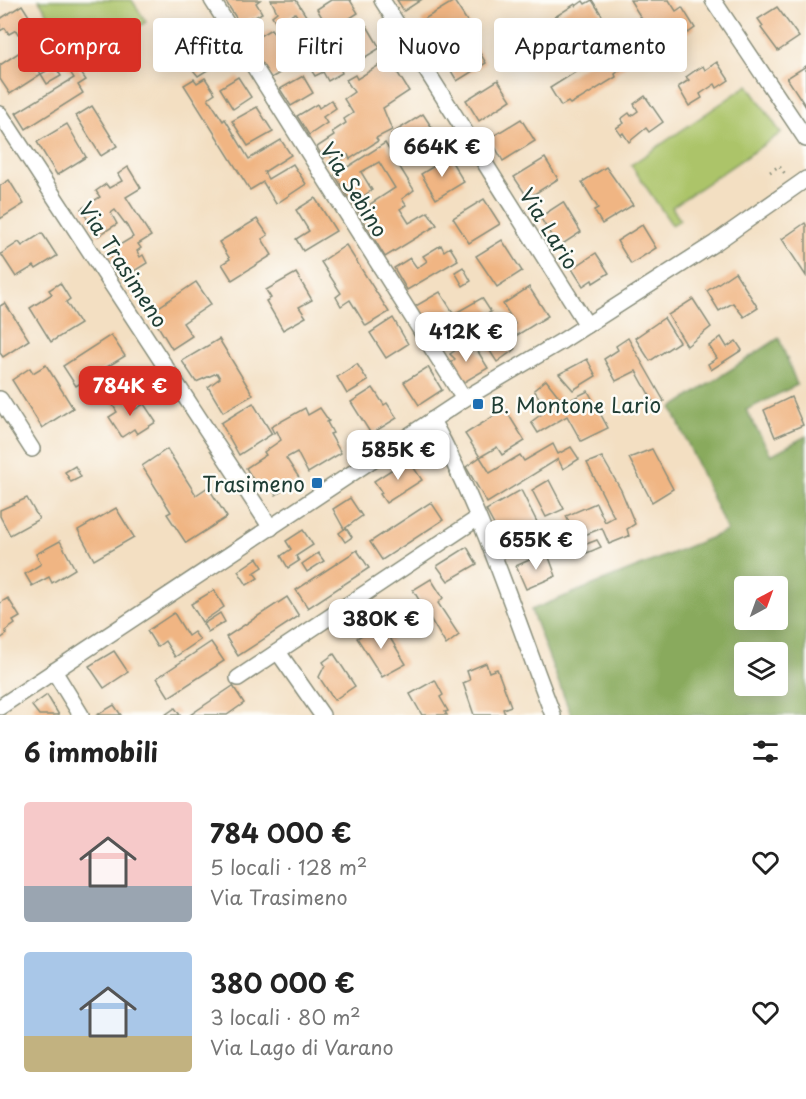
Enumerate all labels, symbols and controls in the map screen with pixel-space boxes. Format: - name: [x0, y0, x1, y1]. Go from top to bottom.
- chip: Compra: [18, 18, 141, 72]
- chip: Affitta: [153, 18, 264, 72]
- chip: Filtri: [276, 18, 365, 72]
- chip: Nuovo: [377, 18, 482, 72]
- chip: Appartamento: [494, 18, 687, 72]
- pin: 664K €: [393, 127, 491, 178]
- text: 664K €: [404, 131, 480, 161]
- street label: Via Sebino: [313, 135, 397, 243]
- street label: Via Lario: [512, 181, 588, 275]
- street label: Via Trasimeno: [71, 195, 177, 333]
- pin: 412K €: [417, 312, 515, 363]
- text: 412K €: [429, 316, 503, 346]
- pin: 784K €: [81, 366, 179, 417]
- text: 784K €: [93, 370, 167, 400]
- place label: B. Montone Lario: [490, 388, 661, 420]
- marker: B. Montone Lario: [471, 397, 485, 411]
- pin: 585K €: [349, 430, 447, 481]
- text: 585K €: [361, 434, 435, 464]
- place label: Trasimeno: [202, 467, 305, 499]
- marker: Trasimeno: [310, 476, 324, 490]
- pin: 655K €: [487, 520, 585, 571]
- text: 655K €: [499, 524, 573, 554]
- north arrow: [734, 576, 788, 630]
- map controls: [734, 576, 788, 696]
- pin: 380K €: [332, 599, 430, 650]
- text: 380K €: [343, 603, 419, 633]
- button: layers: [734, 642, 788, 696]
- text: 6 immobili: [24, 732, 158, 771]
- icon: filters: [749, 735, 782, 768]
- text: 784 000 €: [210, 813, 352, 852]
- icon: home: [72, 826, 144, 898]
- icon: heart: [749, 846, 782, 879]
- text: 5 locali · 128 m²: [210, 852, 367, 882]
- text: Via Trasimeno: [210, 882, 348, 912]
- text: 380 000 €: [210, 963, 355, 1002]
- icon: home: [72, 976, 144, 1048]
- icon: heart: [749, 996, 782, 1029]
- text: 3 locali · 80 m²: [210, 1002, 361, 1032]
- text: Via Lago di Varano: [210, 1032, 394, 1062]

